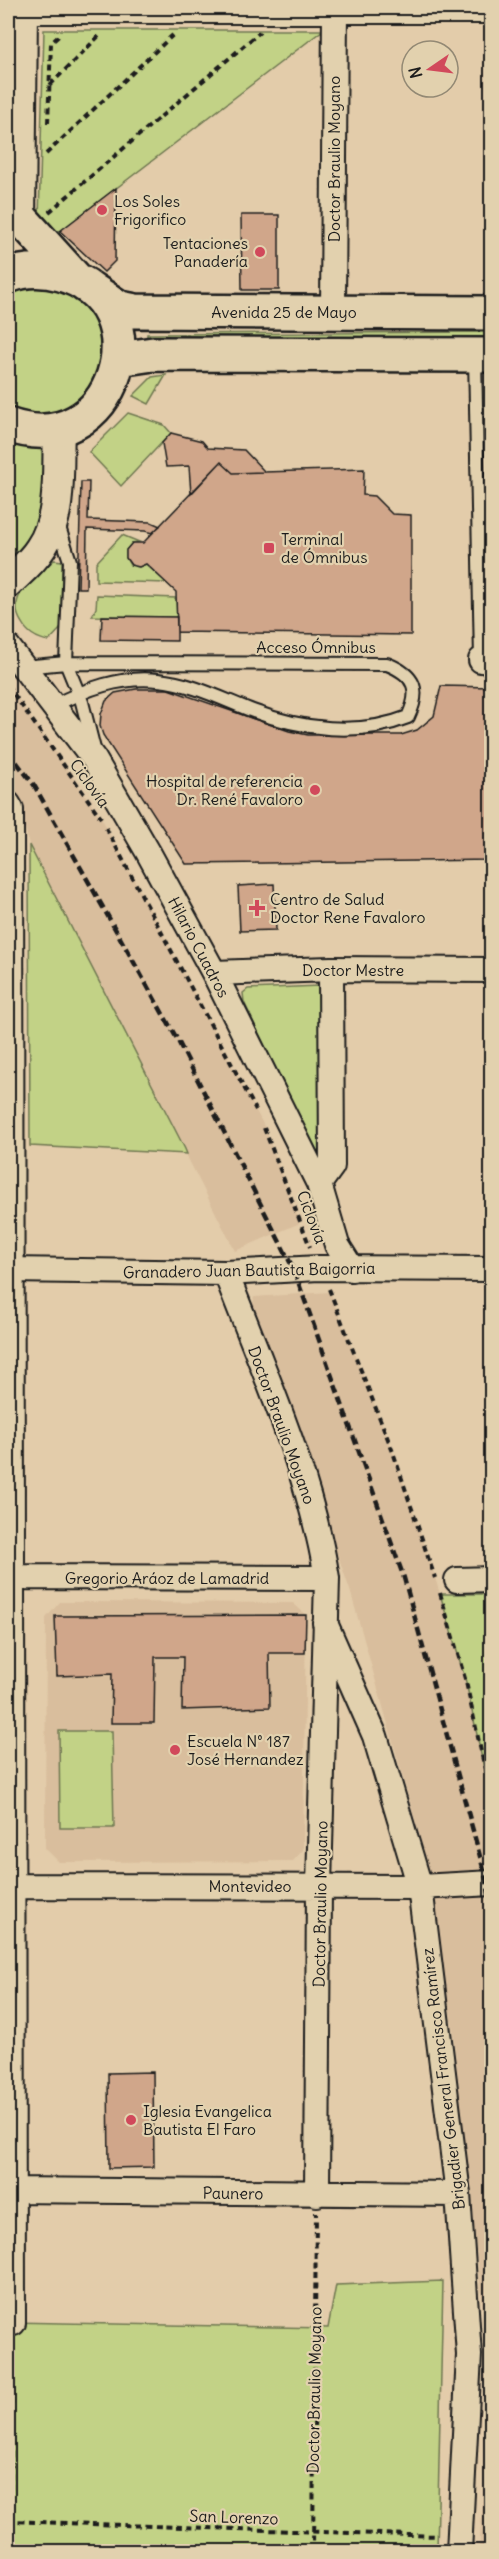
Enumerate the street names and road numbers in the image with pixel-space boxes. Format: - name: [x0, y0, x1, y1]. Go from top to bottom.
- street label: Doctor Braulio Moyano: [324, 76, 344, 242]
- street label: Avenida 25 de Mayo: [211, 302, 357, 322]
- street label: Acceso Ómnibus: [256, 637, 376, 657]
- street label: Ciclovía: [66, 755, 114, 811]
- street label: Hilario Cuadros: [164, 893, 234, 1001]
- street label: Doctor Mestre: [302, 960, 404, 980]
- street label: Ciclovía: [293, 1188, 331, 1246]
- street label: Granadero Juan Bautista Baigorria: [123, 1258, 375, 1282]
- street label: Doctor Braulio Moyano: [244, 1343, 320, 1507]
- street label: Gregorio Aráoz de Lamadrid: [65, 1568, 269, 1588]
- street label: Doctor Braulio Moyano: [309, 1820, 331, 1988]
- street label: Montevideo: [208, 1876, 292, 1896]
- street label: Brigadier General Francisco Ramírez: [417, 1947, 469, 2211]
- street label: Paunero: [202, 2182, 264, 2204]
- street label: Doctor Braulio Moyano: [303, 2306, 325, 2474]
- street label: San Lorenzo: [189, 2505, 279, 2529]

